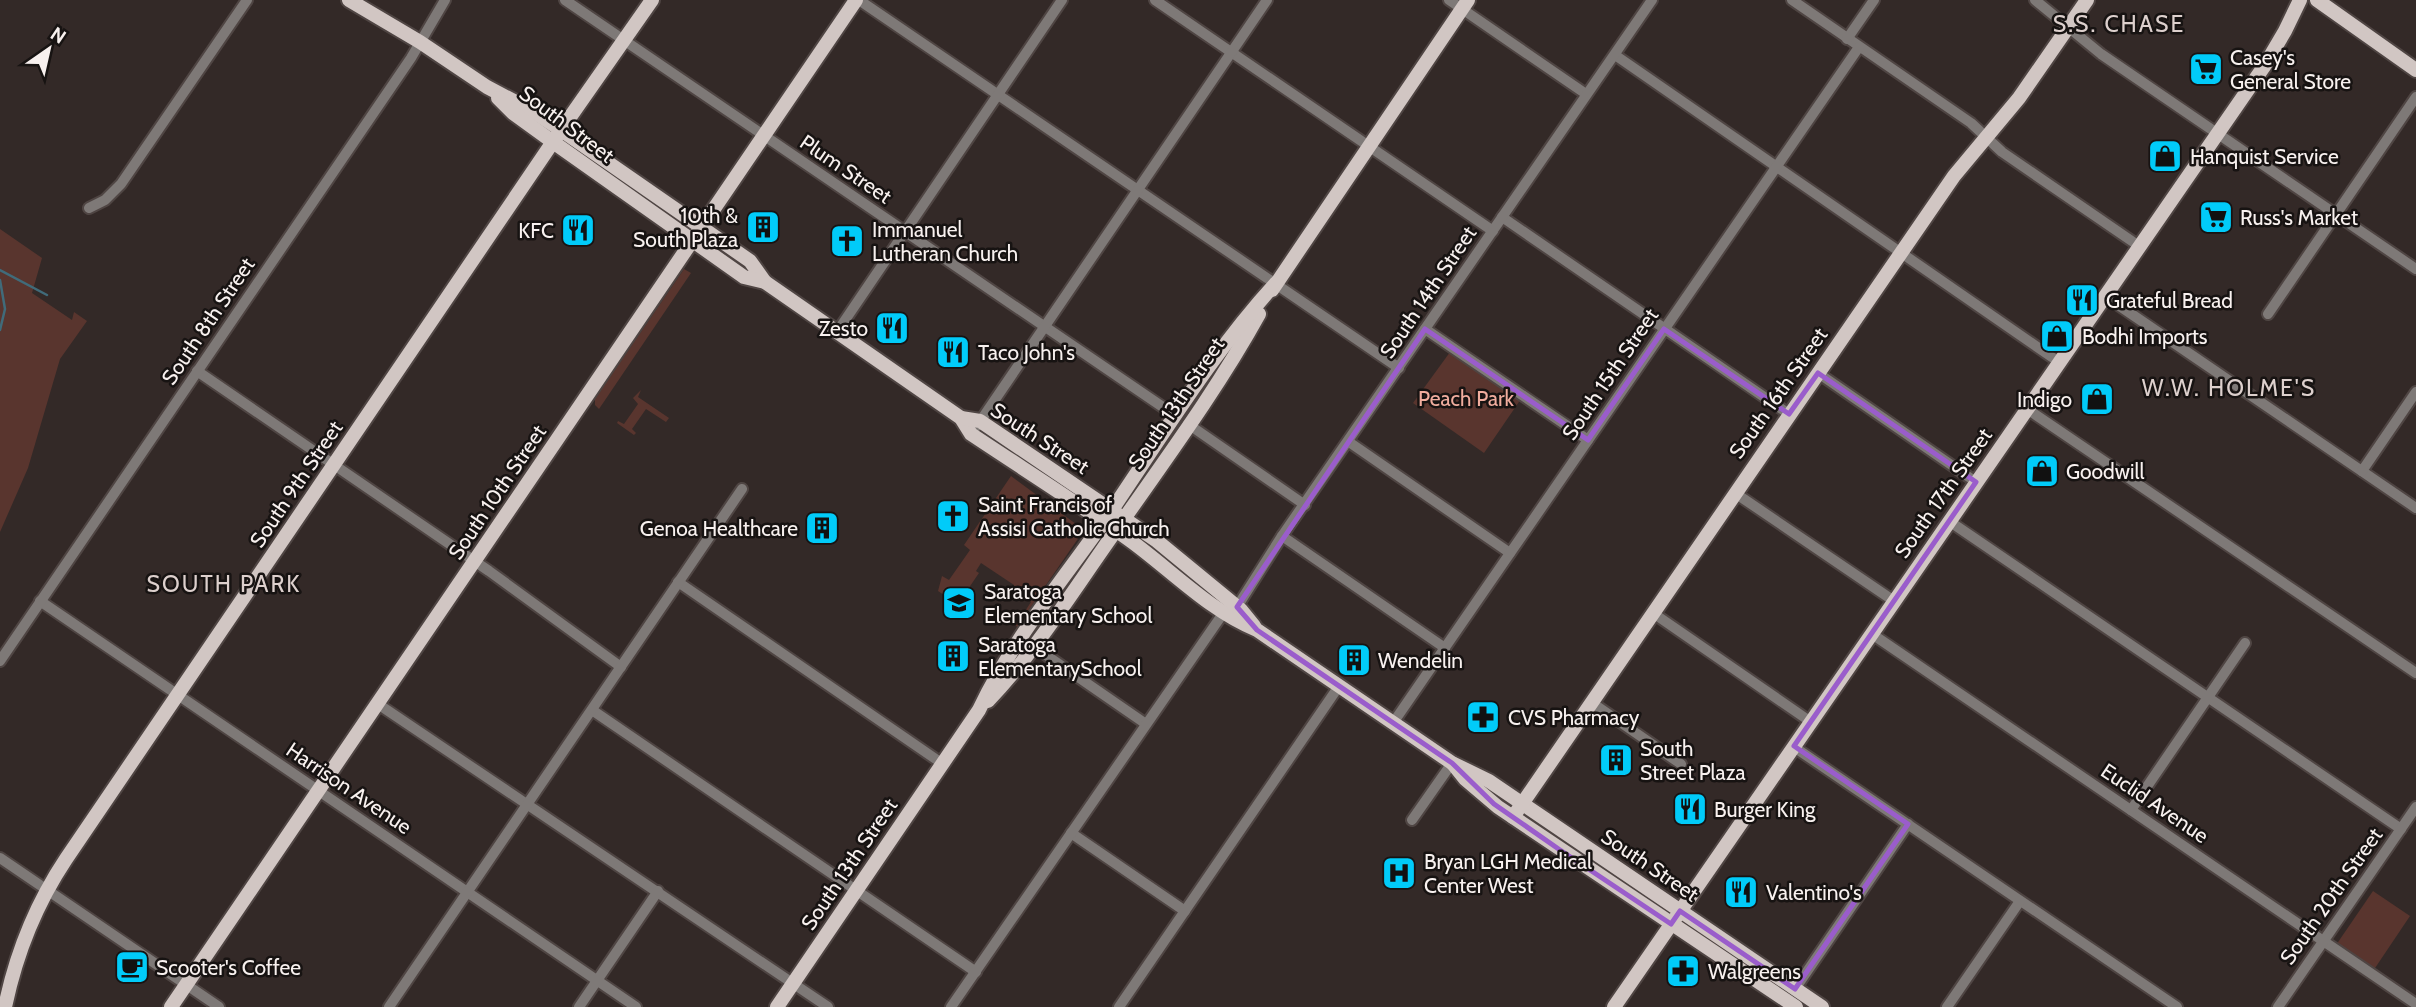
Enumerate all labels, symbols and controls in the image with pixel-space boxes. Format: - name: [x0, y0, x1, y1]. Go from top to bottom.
- district label: S.S. CHASE: [2053, 10, 2185, 38]
- north arrow: [14, 14, 84, 84]
- text: N: [46, 22, 70, 49]
- place label: Casey's General Store: [2230, 45, 2351, 94]
- supermarket icon: Casey's General Store: [2187, 50, 2225, 88]
- street label: South Street: [515, 80, 619, 168]
- street label: Plum Street: [795, 129, 897, 209]
- shop icon: Hanquist Service: [2146, 137, 2184, 175]
- place label: Hanquist Service: [2190, 144, 2339, 169]
- supermarket icon: Russ's Market: [2197, 198, 2235, 236]
- place label: 10th & South Plaza: [633, 203, 738, 252]
- place label: Russ's Market: [2240, 205, 2358, 230]
- building icon: 10th & South Plaza: [744, 208, 782, 246]
- restaurant icon: KFC: [559, 211, 597, 249]
- place label: Immanuel Lutheran Church: [872, 217, 1018, 266]
- place label: KFC: [518, 218, 554, 243]
- street label: South 14th Street: [1375, 221, 1481, 363]
- church icon: Immanuel Lutheran Church: [828, 222, 866, 260]
- street label: South 8th Street: [156, 253, 260, 389]
- restaurant icon: Grateful Bread: [2063, 281, 2101, 319]
- place label: Grateful Bread: [2106, 288, 2233, 313]
- street label: South 15th Street: [1557, 303, 1663, 445]
- restaurant icon: Zesto: [873, 309, 911, 347]
- place label: Zesto: [819, 316, 868, 341]
- shop icon: Bodhi Imports: [2038, 317, 2076, 355]
- street label: South 16th Street: [1724, 323, 1832, 463]
- place label: Bodhi Imports: [2082, 324, 2208, 349]
- street label: South 13th Street: [1123, 332, 1229, 474]
- restaurant icon: Taco John's: [934, 333, 972, 371]
- place label: Taco John's: [978, 340, 1075, 365]
- district label: W.W. HOLME'S: [2142, 374, 2316, 402]
- shop icon: Indigo: [2078, 380, 2116, 418]
- park label: Peach Park: [1418, 386, 1515, 411]
- place label: Indigo: [2017, 387, 2072, 412]
- street label: South Street: [986, 397, 1094, 479]
- street label: South 9th Street: [245, 416, 347, 552]
- street label: South 10th Street: [443, 420, 551, 564]
- street label: South 17th Street: [1889, 423, 1997, 563]
- shop icon: Goodwill: [2023, 452, 2061, 490]
- place label: Goodwill: [2066, 459, 2144, 484]
- place label: Saint Francis of Assisi Catholic Church: [978, 492, 1170, 541]
- church icon: Saint Francis of Assisi Catholic Church: [934, 497, 972, 535]
- building icon: Genoa Healthcare: [803, 509, 841, 547]
- place label: Genoa Healthcare: [640, 516, 798, 541]
- district label: SOUTH PARK: [147, 570, 301, 598]
- place label: Saratoga Elementary School: [984, 579, 1152, 628]
- school or university icon: Saratoga Elementary School: [940, 584, 978, 622]
- place label: Saratoga ElementarySchool: [978, 632, 1142, 681]
- building icon: Saratoga ElementarySchool: [934, 637, 972, 675]
- building icon: Wendelin: [1335, 641, 1373, 679]
- place label: Wendelin: [1378, 648, 1463, 673]
- pharmacy icon: CVS Pharmacy: [1464, 698, 1502, 736]
- place label: CVS Pharmacy: [1508, 705, 1640, 730]
- place label: South Street Plaza: [1640, 736, 1746, 785]
- street label: Harrison Avenue: [282, 737, 417, 839]
- building icon: South Street Plaza: [1597, 741, 1635, 779]
- street label: Euclid Avenue: [2097, 758, 2214, 848]
- restaurant icon: Burger King: [1671, 790, 1709, 828]
- street label: South 13th Street: [796, 793, 902, 935]
- place label: Burger King: [1714, 797, 1816, 822]
- street label: South Street: [1597, 823, 1703, 907]
- street label: South 20th Street: [2275, 823, 2387, 969]
- place label: Bryan LGH Medical Center West: [1424, 849, 1592, 898]
- hospital icon: Bryan LGH Medical Center West: [1380, 854, 1418, 892]
- restaurant icon: Valentino's: [1722, 873, 1760, 911]
- place label: Valentino's: [1766, 880, 1862, 905]
- cafe icon: Scooter's Coffee: [113, 948, 151, 986]
- pharmacy icon: Walgreens: [1664, 952, 1702, 990]
- place label: Scooter's Coffee: [156, 955, 301, 980]
- place label: Walgreens: [1708, 959, 1801, 984]

